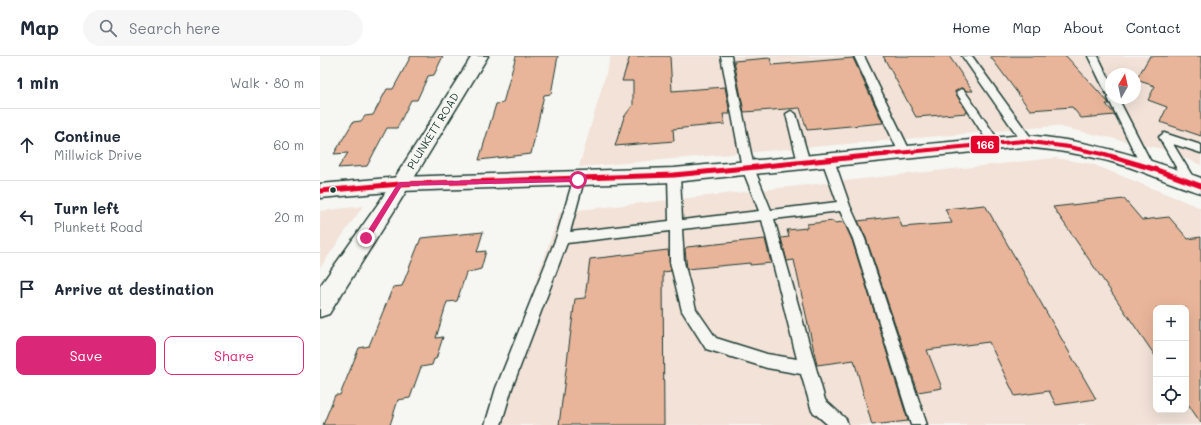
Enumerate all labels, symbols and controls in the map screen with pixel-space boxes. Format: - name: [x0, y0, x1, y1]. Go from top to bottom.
- search box: [83, 10, 363, 46]
- text: Map: [20, 15, 59, 40]
- icon: search: [97, 17, 119, 39]
- text: Search here: [129, 18, 220, 38]
- text: Home: [952, 18, 990, 37]
- text: Map: [1012, 18, 1041, 37]
- text: About: [1063, 18, 1104, 37]
- text: Contact: [1126, 18, 1181, 37]
- north arrow: [1105, 68, 1141, 104]
- text: 1 min: [16, 71, 59, 93]
- text: Walk · 80 m: [230, 74, 304, 91]
- street label: PLUNKETT ROAD: [403, 90, 462, 172]
- text: Continue: [54, 126, 121, 146]
- icon: ahead: [16, 134, 38, 156]
- line badge: 166: [970, 135, 1000, 154]
- text: 60 m: [274, 136, 304, 153]
- text: 166: [976, 137, 994, 152]
- text: Millwick Drive: [54, 146, 142, 163]
- route start: [569, 171, 587, 189]
- unlabelled marker: [328, 185, 338, 195]
- text: Turn left: [54, 198, 119, 218]
- icon: left: [16, 206, 38, 228]
- text: 20 m: [274, 208, 304, 225]
- text: Plunkett Road: [54, 218, 142, 235]
- route end: [357, 229, 375, 247]
- icon: arrive: [16, 278, 38, 300]
- text: Arrive at destination: [54, 279, 214, 299]
- map controls: [1153, 305, 1189, 413]
- button: +: [1153, 305, 1189, 341]
- button: Save: [16, 336, 156, 375]
- button: Share: [164, 336, 304, 375]
- button: −: [1153, 341, 1189, 377]
- button: locate: [1153, 377, 1189, 413]

